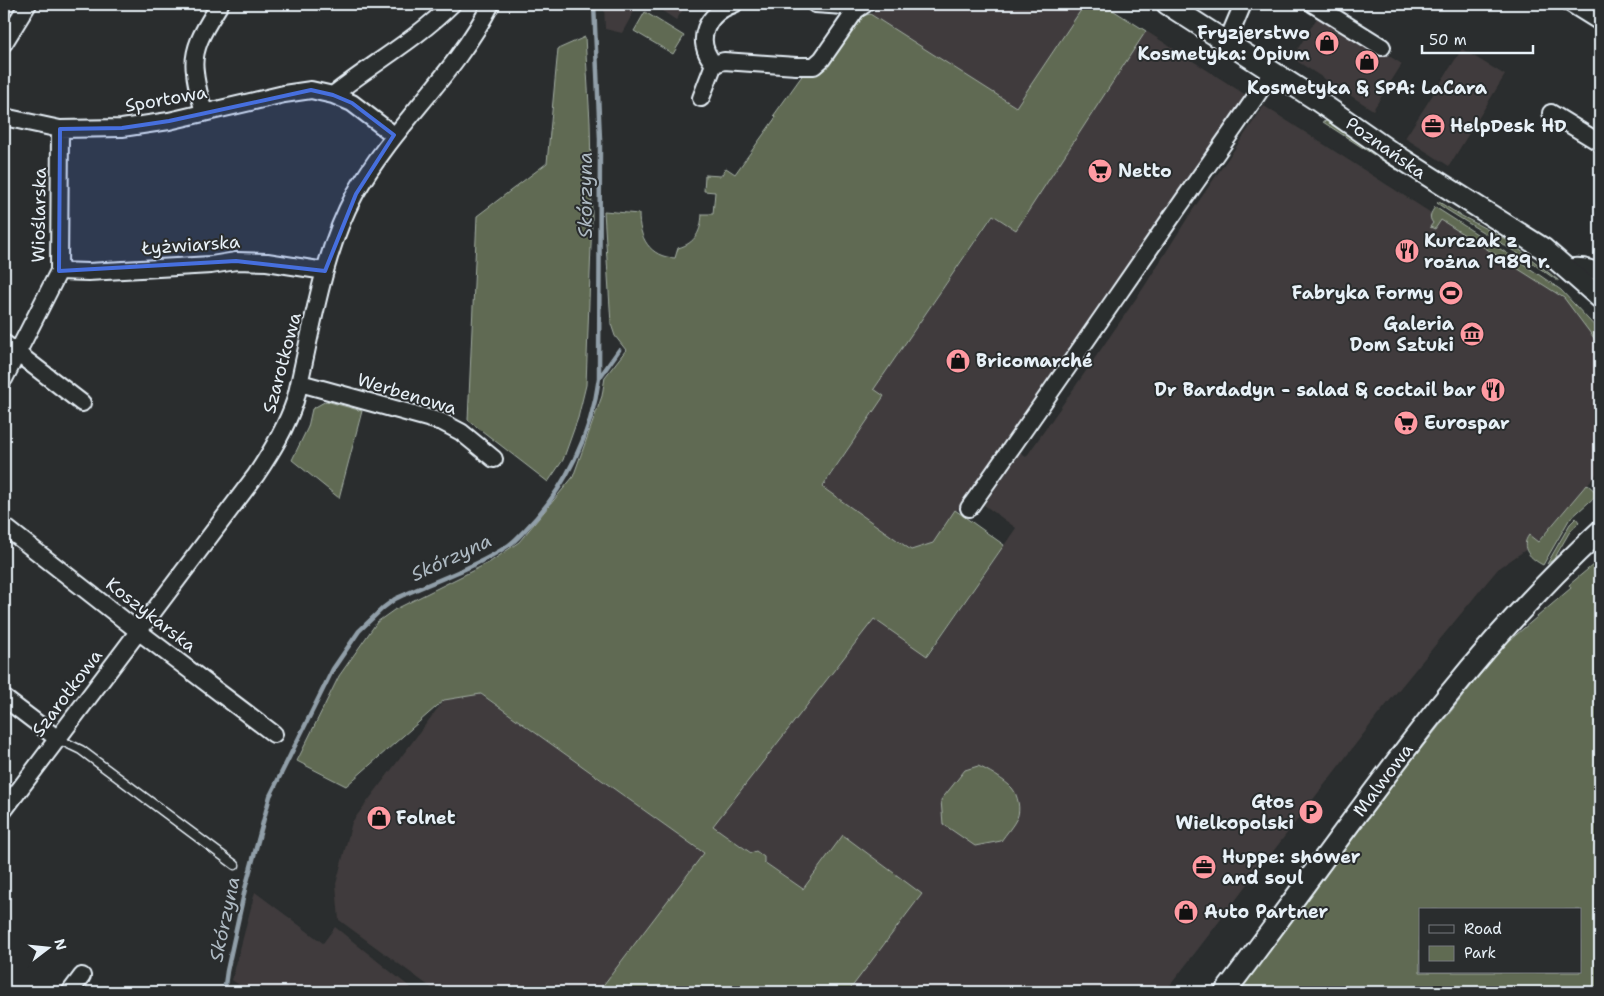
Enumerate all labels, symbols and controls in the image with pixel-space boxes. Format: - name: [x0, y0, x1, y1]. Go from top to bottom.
- place label: Fryzjerstwo Kosmetyka: Opium: [1138, 21, 1311, 66]
- scale bar: [1422, 22, 1533, 54]
- shop icon: Fryzjerstwo Kosmetyka: Opium: [1314, 30, 1340, 56]
- text: 50 m: [1429, 30, 1467, 50]
- shop icon: Kosmetyka & SPA: LaCara: [1354, 49, 1380, 75]
- place label: Kosmetyka & SPA: LaCara: [1247, 76, 1488, 100]
- street label: Sportowa: [123, 80, 209, 118]
- street label: Poznańska: [1341, 111, 1431, 185]
- office icon: HelpDesk HD: [1420, 113, 1446, 139]
- place label: HelpDesk HD: [1450, 114, 1567, 138]
- water label: Skórzyna: [573, 152, 598, 238]
- supermarket icon: Netto: [1087, 158, 1113, 184]
- place label: Netto: [1118, 159, 1172, 183]
- street label: Wioślarska: [26, 167, 52, 263]
- place label: Kurczak z rożna 1989 r.: [1424, 229, 1550, 274]
- street label: Łyżwiarska: [140, 230, 241, 260]
- restaurant icon: Kurczak z rożna 1989 r.: [1394, 238, 1420, 264]
- sports icon: Fabryka Formy: [1438, 280, 1464, 306]
- place label: Fabryka Formy: [1292, 281, 1434, 305]
- street label: Szarotkowa: [257, 310, 307, 416]
- place label: Galeria Dom Sztuki: [1350, 312, 1455, 357]
- museum icon: Galeria Dom Sztuki: [1459, 321, 1485, 347]
- shop icon: Bricomarché: [945, 348, 971, 374]
- place label: Bricomarché: [976, 349, 1093, 373]
- street label: Werbenowa: [354, 367, 460, 421]
- restaurant icon: Dr Bardadyn - salad & coctail bar: [1480, 377, 1506, 403]
- place label: Dr Bardadyn - salad & coctail bar: [1154, 378, 1476, 402]
- supermarket icon: Eurospar: [1393, 410, 1419, 436]
- place label: Eurospar: [1424, 411, 1510, 435]
- water label: Skórzyna: [407, 528, 496, 587]
- street label: Koszykarska: [101, 572, 201, 658]
- street label: Szarotkowa: [26, 644, 108, 742]
- street label: Malwowa: [1347, 738, 1419, 822]
- place label: Głos Wielkopolski: [1176, 790, 1294, 835]
- parking icon: Głos Wielkopolski: [1298, 799, 1324, 825]
- shop icon: Folnet: [366, 805, 392, 831]
- place label: Folnet: [396, 806, 456, 830]
- place label: Huppe: shower and soul: [1222, 845, 1361, 890]
- office icon: Huppe: shower and soul: [1191, 854, 1217, 880]
- water label: Skórzyna: [203, 874, 246, 964]
- shop icon: Auto Partner: [1173, 899, 1199, 925]
- place label: Auto Partner: [1204, 900, 1329, 924]
- legend: [1419, 908, 1582, 974]
- text: Road: [1464, 919, 1502, 939]
- north arrow: [22, 924, 72, 974]
- text: N: [50, 937, 71, 952]
- text: Park: [1464, 943, 1496, 963]

